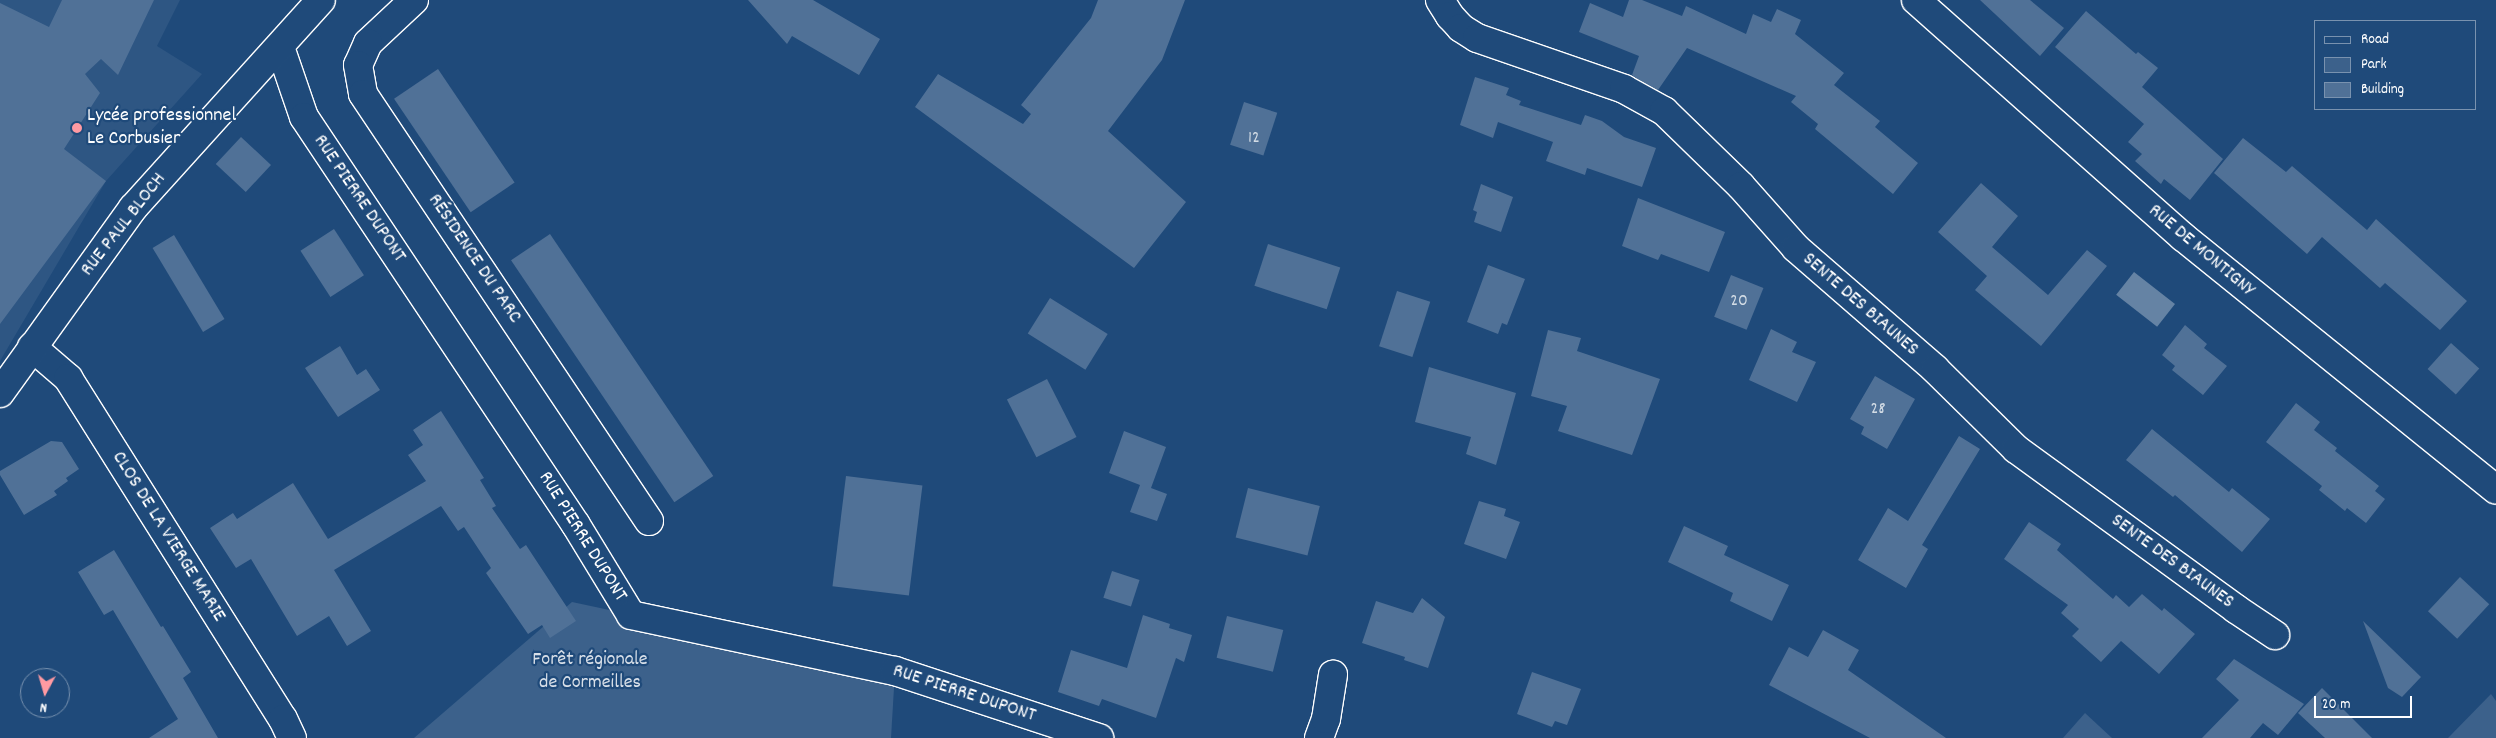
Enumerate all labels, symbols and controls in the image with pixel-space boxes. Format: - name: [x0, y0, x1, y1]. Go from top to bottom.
- legend: [2314, 20, 2476, 110]
- text: Road: [2361, 29, 2389, 51]
- text: Park: [2361, 54, 2387, 76]
- text: Building: [2361, 79, 2404, 101]
- place label: Lycée professionnel Le Corbusier: [87, 104, 236, 151]
- marker: Lycée professionnel Le Corbusier: [71, 122, 83, 134]
- house number: 12: [1248, 128, 1260, 150]
- street label: RUE PIERRE DUPONT: [307, 131, 411, 267]
- street label: RUE PAUL BLOCH: [76, 168, 172, 282]
- street label: RÉSIDENCE DU PARC: [422, 190, 526, 328]
- street label: RUE DE MONTIGNY: [2143, 200, 2259, 302]
- street label: SENTE DES BIAUNES: [1797, 248, 1923, 362]
- house number: 20: [1730, 291, 1748, 313]
- house number: 28: [1870, 399, 1886, 421]
- street label: CLOS DE LA VIERGE MARIE: [106, 447, 230, 627]
- street label: RUE PIERRE DUPONT: [532, 467, 632, 607]
- street label: SENTE DES BIAUNES: [2106, 509, 2238, 615]
- park label: Forêt régionale de Cormeilles: [532, 649, 648, 696]
- street label: RUE PIERRE DUPONT: [889, 660, 1039, 728]
- north arrow: [20, 668, 70, 718]
- scale bar: [2316, 686, 2414, 718]
- text: 20 m: [2322, 694, 2350, 716]
- text: N: [39, 697, 48, 717]

